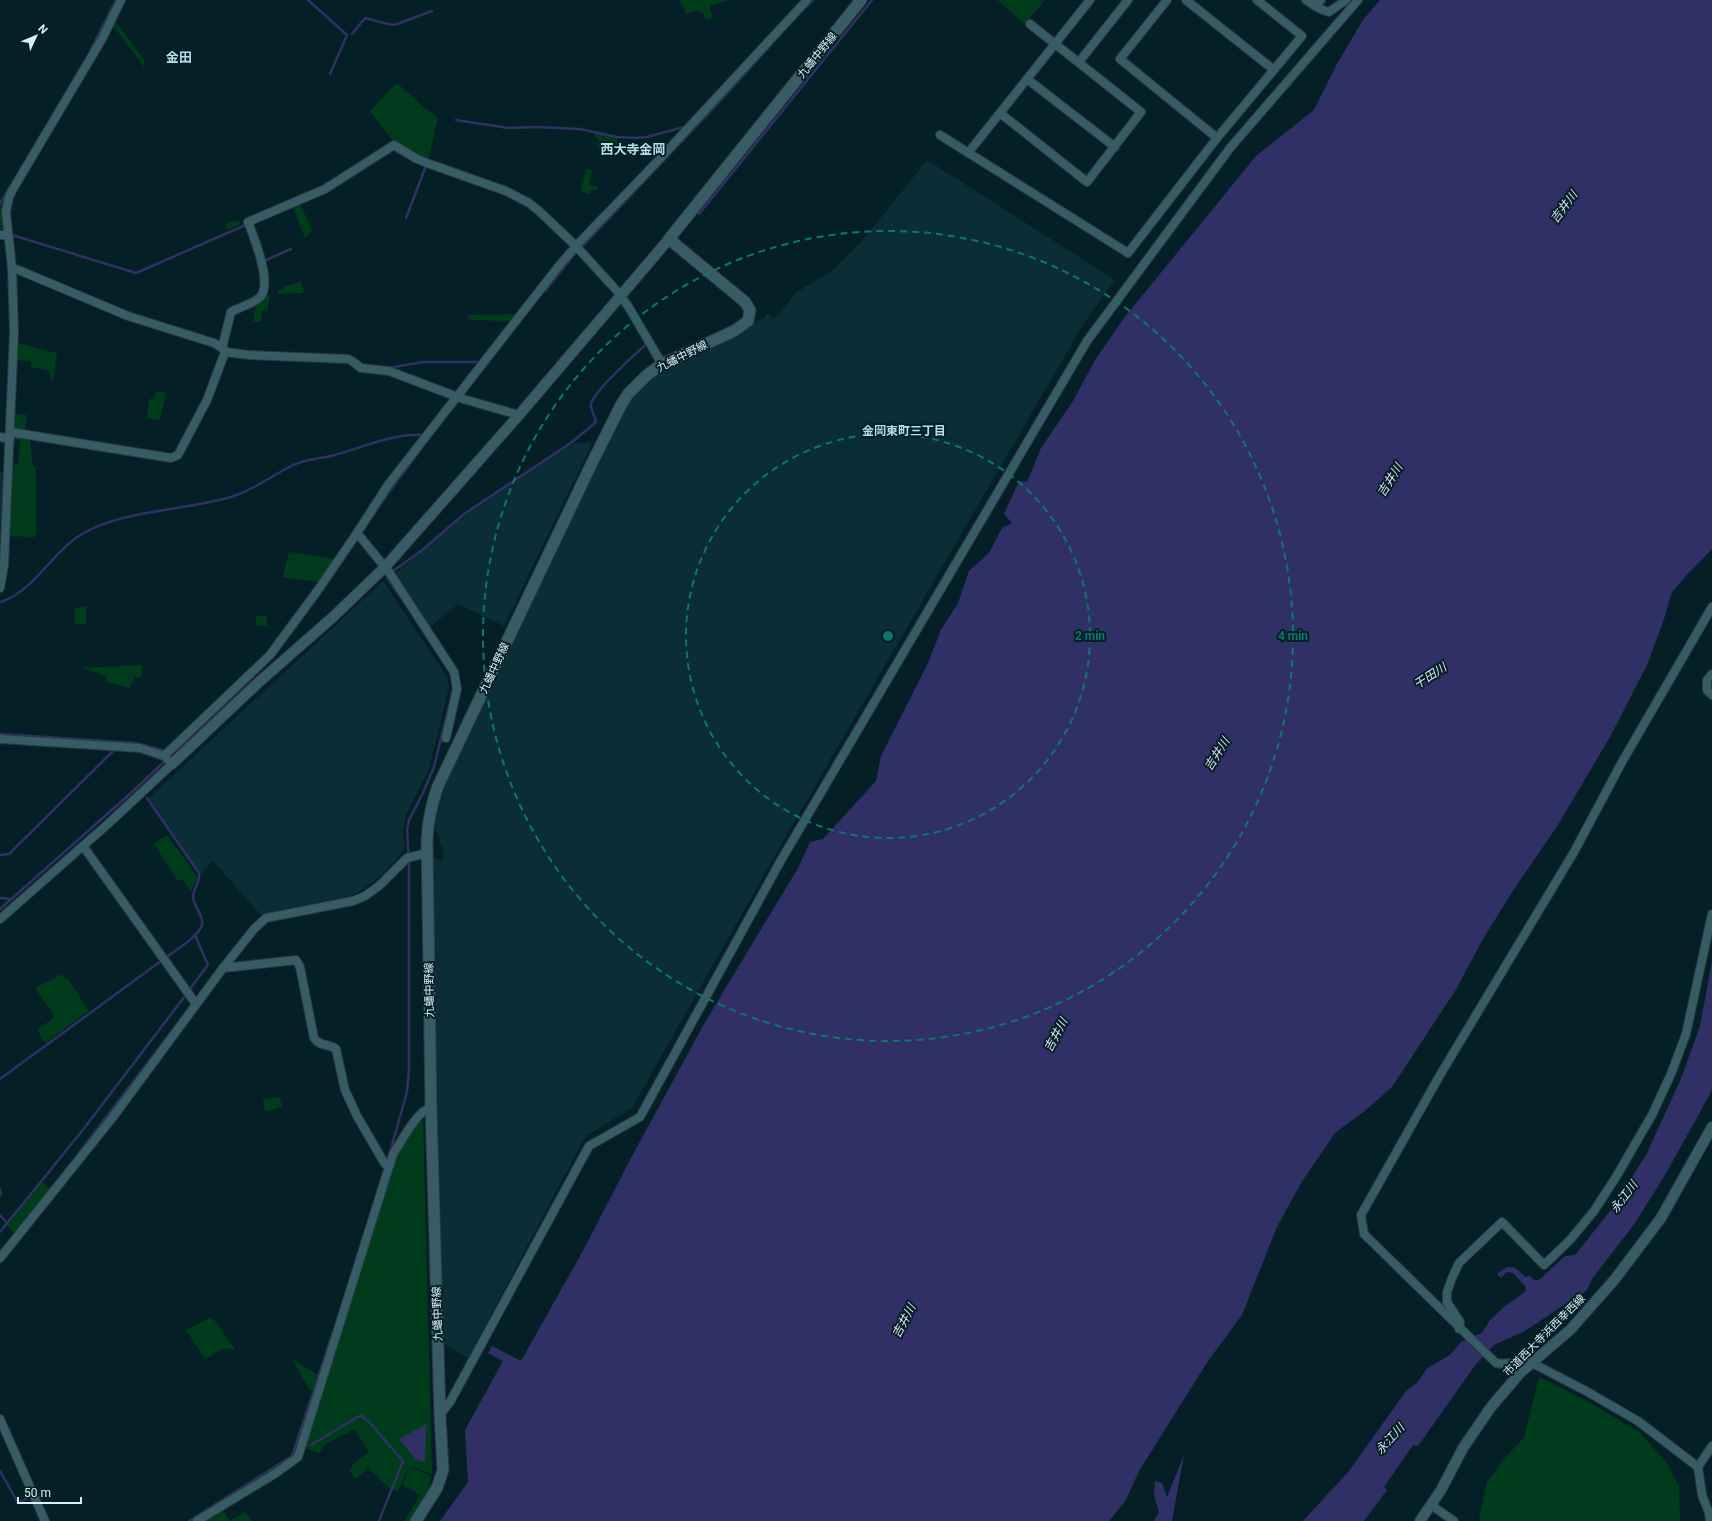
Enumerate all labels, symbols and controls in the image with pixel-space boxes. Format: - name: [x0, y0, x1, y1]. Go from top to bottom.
- north arrow: [16, 16, 56, 56]
- text: N: [35, 22, 50, 37]
- street label: 九蟠中野線: [795, 30, 840, 81]
- district label: 金田: [166, 50, 192, 65]
- district label: 西大寺金岡: [600, 142, 666, 157]
- water label: 吉井川: [1548, 187, 1582, 226]
- street label: 九蟠中野線: [655, 338, 710, 375]
- district label: 金岡東町三丁目: [862, 424, 946, 438]
- water label: 吉井川: [1375, 459, 1407, 499]
- centre of rings: [881, 629, 895, 643]
- text: 2 min: [1075, 629, 1105, 643]
- text: 4 min: [1278, 629, 1308, 643]
- street label: 九蟠中野線: [477, 641, 512, 696]
- water label: 干田川: [1411, 659, 1451, 692]
- water label: 吉井川: [1202, 733, 1234, 773]
- street label: 九蟠中野線: [423, 962, 436, 1018]
- water label: 吉井川: [1041, 1014, 1072, 1054]
- water label: 永江川: [1608, 1177, 1642, 1216]
- street label: 九蟠中野線: [430, 1286, 445, 1342]
- street label: 市道西大寺浜西幸西線: [1501, 1292, 1588, 1379]
- water label: 吉井川: [889, 1300, 920, 1340]
- water label: 永江川: [1373, 1419, 1409, 1457]
- scale bar: [18, 1479, 81, 1505]
- text: 50 m: [24, 1486, 51, 1500]

